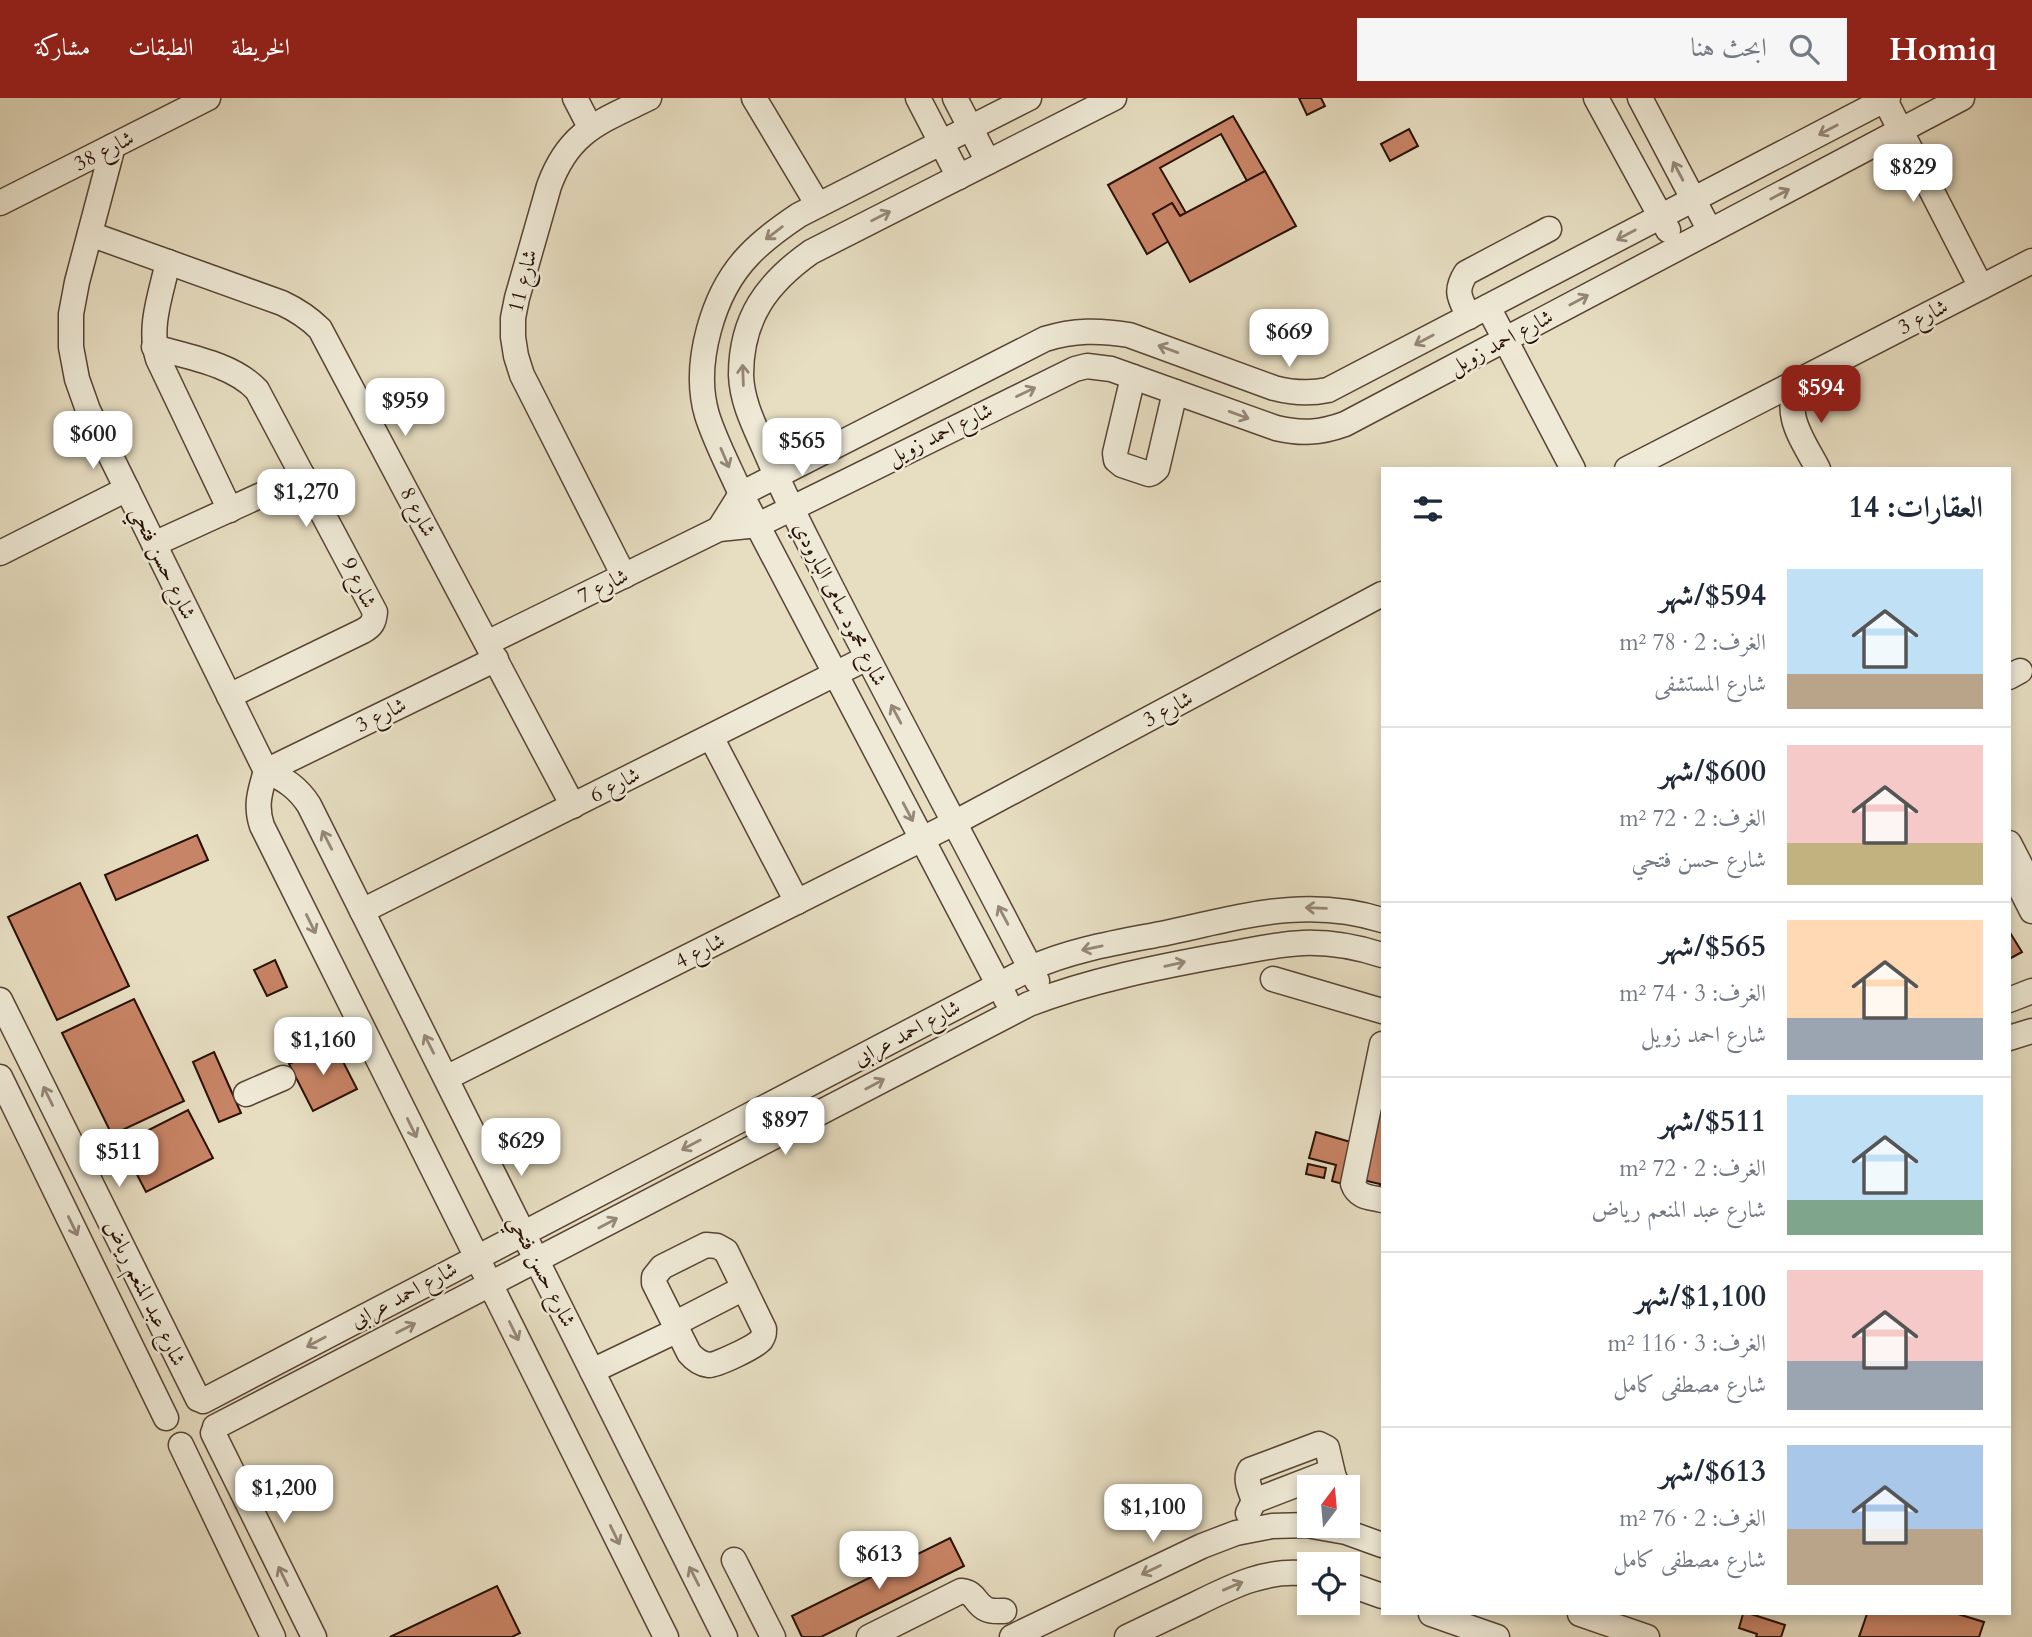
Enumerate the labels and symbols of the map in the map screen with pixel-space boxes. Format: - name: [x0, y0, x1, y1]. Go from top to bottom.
- one-way arrow: [1818, 123, 1838, 137]
- street label: شارع 38: [69, 124, 140, 181]
- pin: $829: [1872, 144, 1954, 204]
- one-way arrow: [1671, 161, 1684, 182]
- one-way arrow: [1769, 187, 1790, 200]
- one-way arrow: [871, 209, 891, 223]
- one-way arrow: [765, 225, 783, 240]
- one-way arrow: [1616, 229, 1637, 242]
- street label: شارع 11: [501, 247, 548, 316]
- street label: شارع 3: [1893, 292, 1955, 345]
- one-way arrow: [1568, 293, 1589, 307]
- street label: شارع احمد زويل: [1444, 302, 1560, 384]
- pin: $669: [1248, 310, 1330, 369]
- one-way arrow: [1415, 334, 1435, 348]
- one-way arrow: [1157, 342, 1179, 354]
- one-way arrow: [736, 364, 749, 387]
- pin: $594: [1780, 366, 1862, 425]
- pin: $959: [364, 378, 446, 438]
- one-way arrow: [1015, 385, 1036, 398]
- street label: شارع احمد زويل: [882, 396, 999, 475]
- one-way arrow: [1228, 410, 1250, 422]
- pin: $600: [52, 412, 134, 471]
- pin: $565: [761, 418, 843, 478]
- one-way arrow: [719, 446, 732, 468]
- pin: $1,270: [249, 470, 363, 529]
- street label: شارع 8: [390, 482, 443, 544]
- street label: شارع حسن فتحي: [119, 501, 203, 627]
- street label: شارع محمود سامى البارودي: [783, 517, 894, 692]
- street label: شارع 9: [332, 553, 384, 614]
- street label: شارع 7: [573, 561, 634, 613]
- street label: شارع 3: [1138, 684, 1200, 737]
- street label: شارع 3: [351, 690, 412, 742]
- one-way arrow: [889, 705, 903, 725]
- street label: شارع 6: [585, 760, 647, 813]
- one-way arrow: [901, 802, 915, 822]
- one-way arrow: [319, 830, 333, 851]
- one-way arrow: [1304, 902, 1327, 915]
- one-way arrow: [995, 906, 1009, 926]
- one-way arrow: [304, 913, 318, 934]
- street label: شارع 4: [670, 926, 732, 979]
- one-way arrow: [1081, 942, 1104, 955]
- one-way arrow: [1164, 957, 1186, 970]
- street label: شارع احمد عرابى: [848, 993, 967, 1076]
- pin: $1,160: [266, 1018, 380, 1077]
- one-way arrow: [421, 1034, 435, 1055]
- one-way arrow: [864, 1077, 885, 1090]
- one-way arrow: [40, 1086, 54, 1107]
- pin: $897: [744, 1098, 826, 1157]
- one-way arrow: [406, 1117, 420, 1138]
- pin: $629: [480, 1118, 562, 1178]
- pin: $511: [78, 1130, 160, 1189]
- one-way arrow: [681, 1139, 702, 1153]
- street label: شارع حسن فتحي: [497, 1210, 583, 1335]
- one-way arrow: [66, 1215, 80, 1236]
- street label: شارع عبد المنعم رياض: [93, 1215, 193, 1373]
- one-way arrow: [597, 1216, 618, 1230]
- street label: شارع احمد عرابى: [345, 1255, 464, 1338]
- one-way arrow: [507, 1320, 521, 1341]
- one-way arrow: [396, 1321, 416, 1335]
- one-way arrow: [306, 1335, 326, 1349]
- pin: $1,200: [227, 1466, 341, 1525]
- north arrow: [1297, 1475, 1360, 1538]
- pin: $1,100: [1096, 1484, 1210, 1544]
- one-way arrow: [609, 1524, 623, 1545]
- pin: $613: [838, 1532, 920, 1591]
- one-way arrow: [1141, 1564, 1162, 1578]
- one-way arrow: [276, 1566, 290, 1587]
- one-way arrow: [687, 1566, 701, 1587]
- one-way arrow: [1222, 1579, 1243, 1592]

